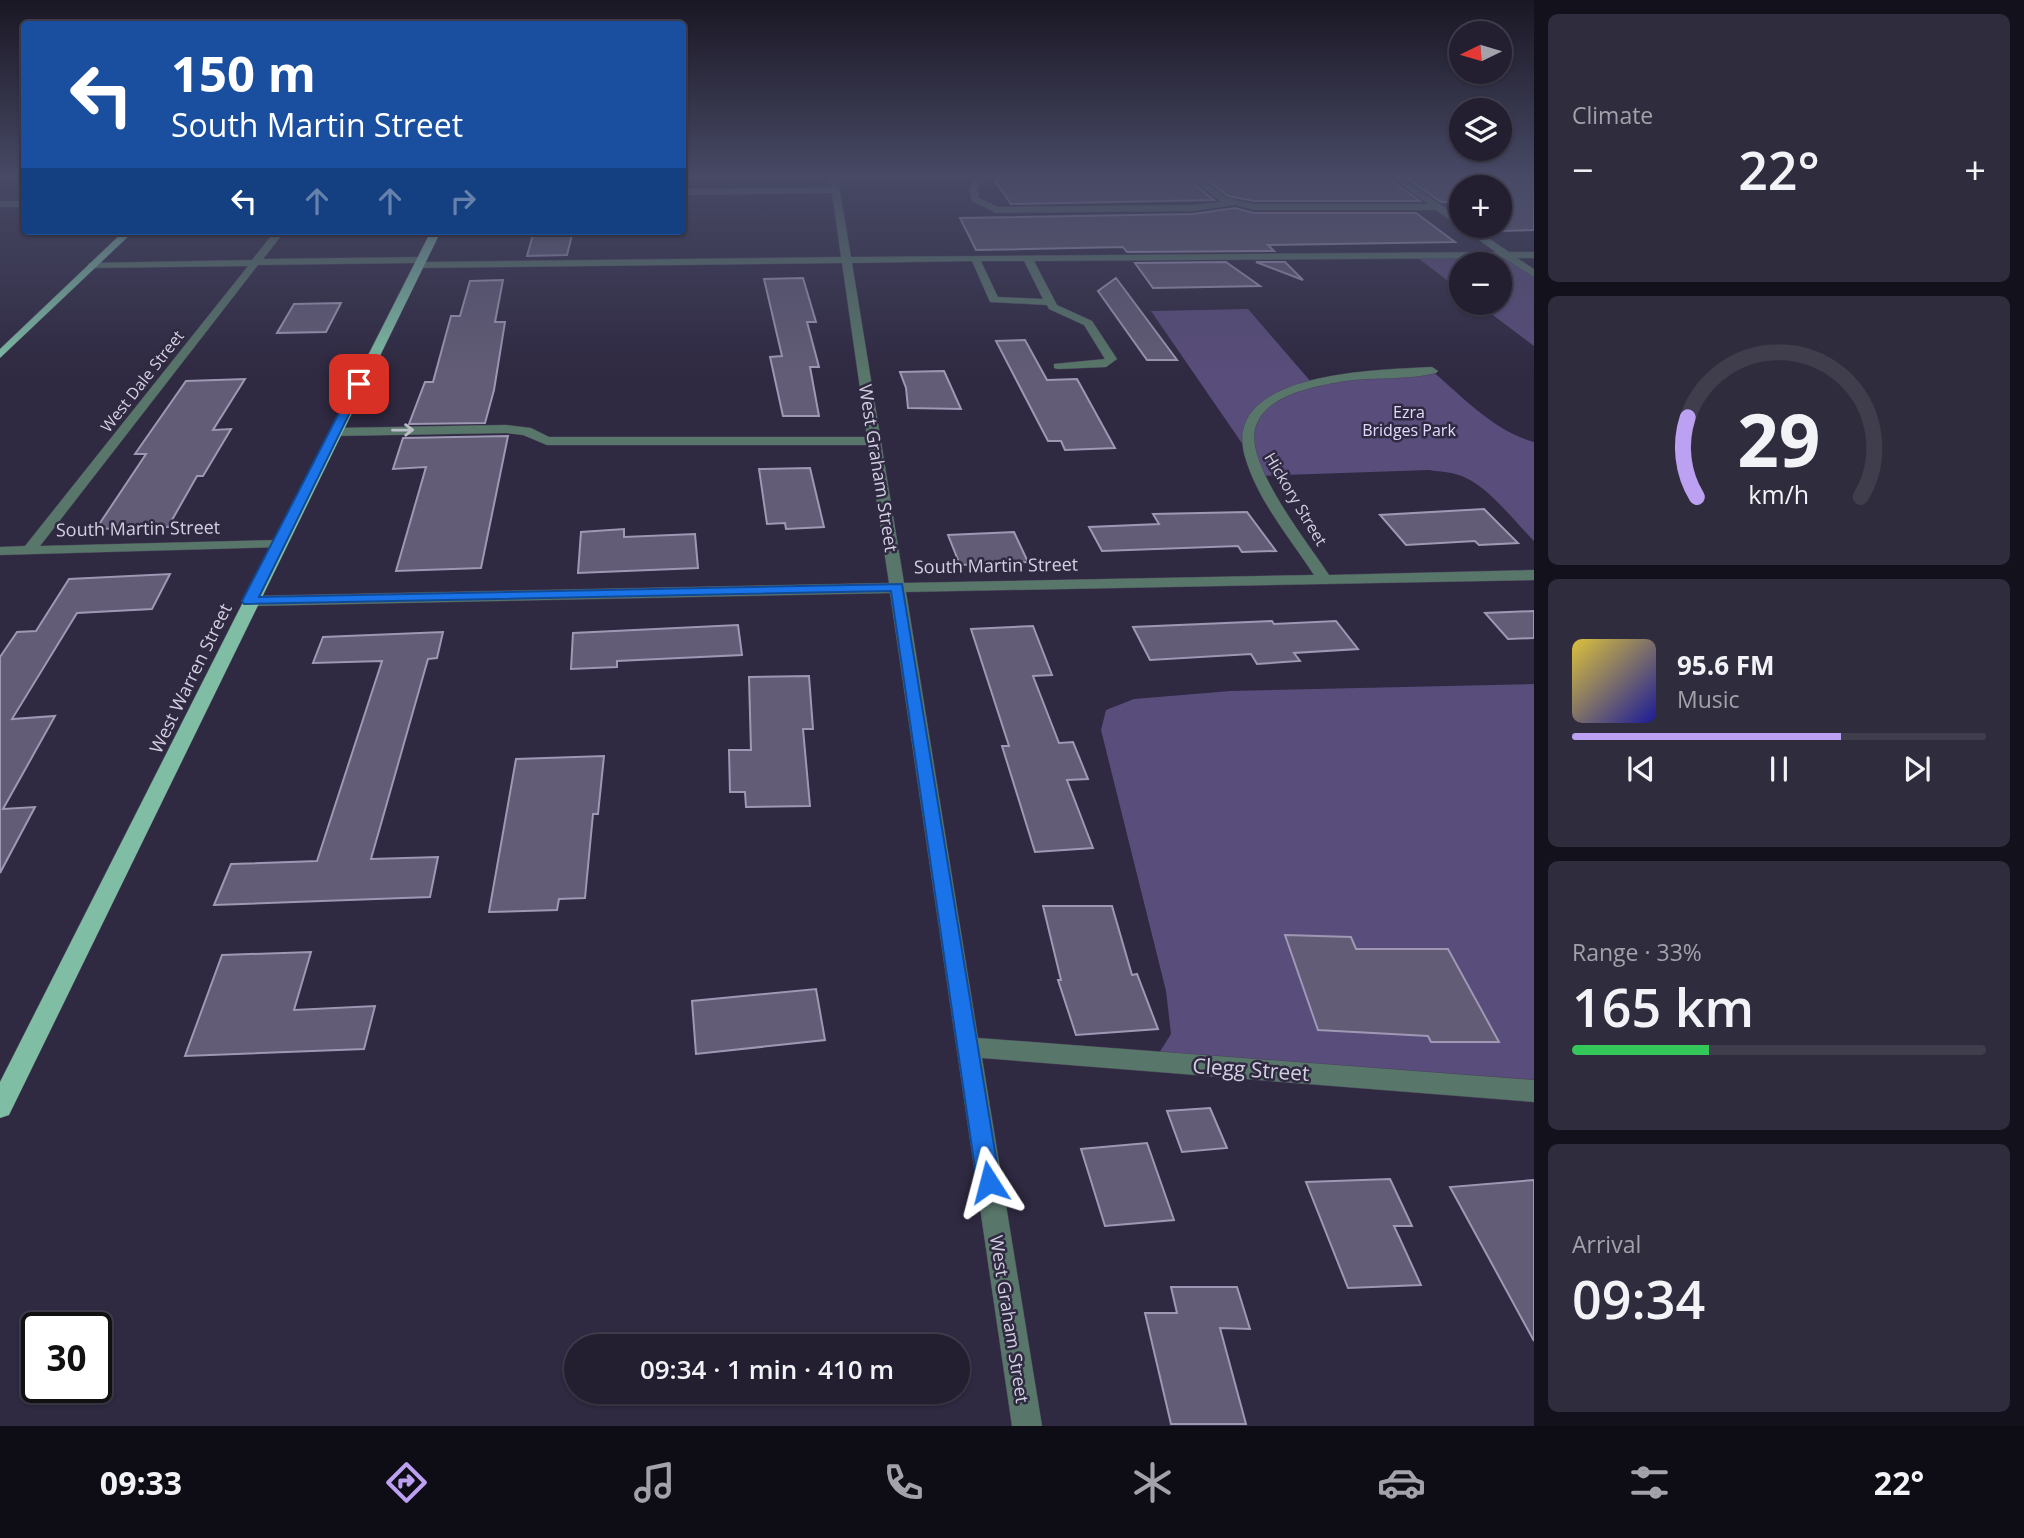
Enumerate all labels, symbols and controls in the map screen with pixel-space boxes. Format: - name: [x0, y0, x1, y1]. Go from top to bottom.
- north arrow: [1449, 21, 1512, 84]
- map controls: [1449, 21, 1512, 315]
- text: 150 m: [171, 40, 316, 106]
- icon: left: [56, 49, 147, 140]
- button: layers: [1449, 98, 1512, 161]
- text: Climate: [1572, 99, 1653, 131]
- text: South Martin Street: [171, 103, 463, 146]
- text: 22°: [1738, 134, 1820, 205]
- text: −: [1572, 143, 1594, 195]
- text: +: [1964, 143, 1986, 195]
- button: +: [1449, 175, 1512, 238]
- icon: left: [225, 182, 263, 220]
- icon: ahead: [298, 182, 336, 220]
- icon: ahead: [371, 182, 409, 220]
- icon: right: [444, 182, 482, 220]
- button: −: [1449, 252, 1512, 315]
- street label: West Dale Street: [95, 325, 189, 436]
- pin: [329, 354, 389, 414]
- icon: arrive: [340, 365, 378, 403]
- street label: West Graham Street: [854, 382, 904, 554]
- text: 29: [1737, 389, 1821, 488]
- park label: Ezra Bridges Park: [1362, 401, 1456, 441]
- one-way arrow: [391, 424, 414, 437]
- street label: Hickory Street: [1260, 448, 1333, 550]
- text: km/h: [1749, 476, 1809, 510]
- street label: South Martin Street: [56, 515, 220, 541]
- street label: South Martin Street: [914, 552, 1078, 578]
- street label: West Warren Street: [143, 599, 237, 757]
- text: 95.6 FM: [1677, 647, 1775, 683]
- text: Music: [1677, 683, 1740, 715]
- icon: previous: [1622, 750, 1660, 788]
- icon: pause: [1760, 750, 1798, 788]
- icon: next: [1898, 750, 1936, 788]
- text: Range · 33%: [1572, 936, 1702, 968]
- text: 165 km: [1572, 971, 1754, 1042]
- street label: Clegg Street: [1192, 1051, 1310, 1087]
- position arrow: [952, 1145, 1026, 1219]
- text: Arrival: [1572, 1228, 1641, 1260]
- street label: West Graham Street: [985, 1233, 1035, 1405]
- text: 09:34: [1572, 1263, 1705, 1334]
- speed limit sign: 30: [21, 1312, 112, 1403]
- text: 09:34 · 1 min · 410 m: [640, 1351, 894, 1387]
- icon: directions: [382, 1458, 431, 1507]
- icon: music: [630, 1458, 679, 1507]
- icon: phone: [879, 1458, 928, 1507]
- icon: climate: [1128, 1458, 1177, 1507]
- icon: car: [1377, 1458, 1426, 1507]
- icon: filters: [1625, 1458, 1674, 1507]
- text: 09:33: [100, 1461, 182, 1504]
- text: 22°: [1874, 1461, 1924, 1504]

